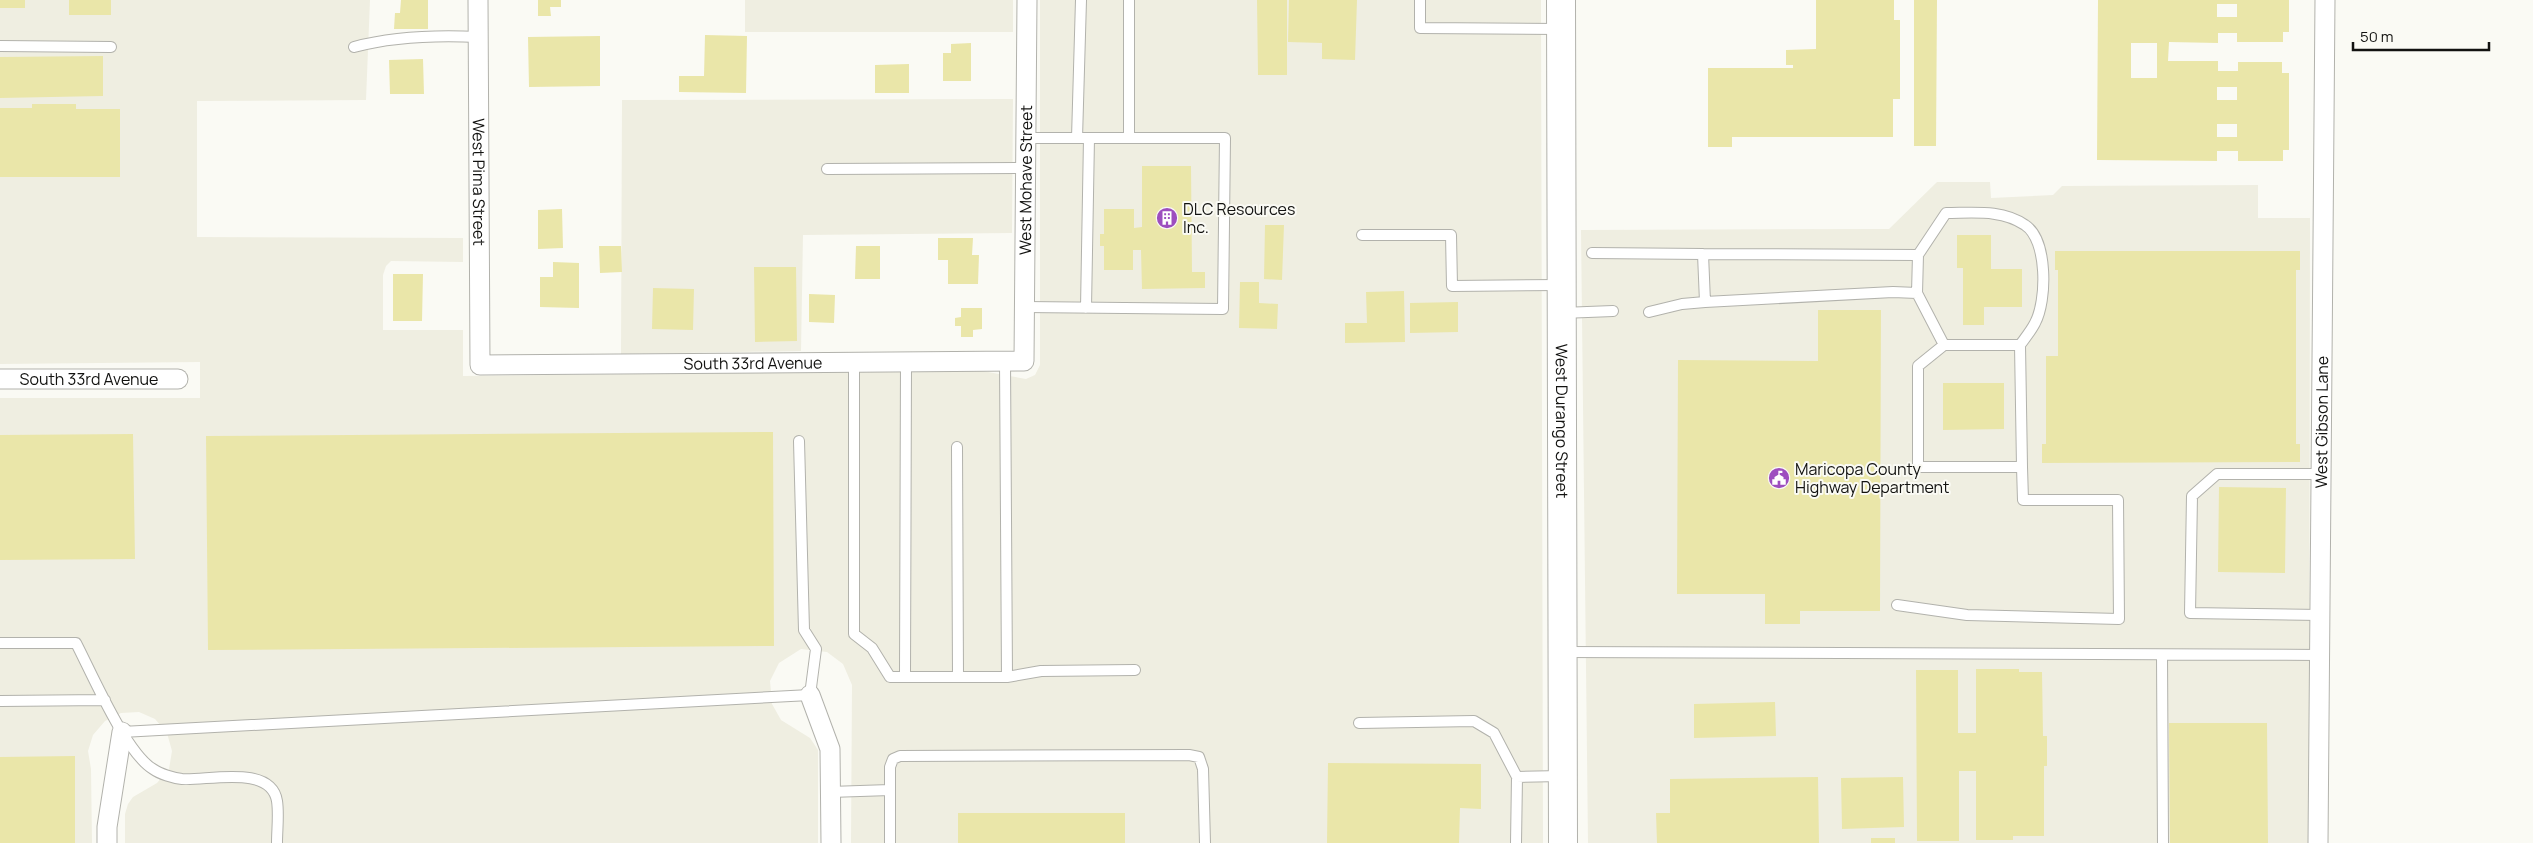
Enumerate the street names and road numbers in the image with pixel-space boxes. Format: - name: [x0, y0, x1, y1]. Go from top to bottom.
- street label: West Mohave Street: [1014, 105, 1037, 255]
- street label: West Pima Street: [468, 118, 490, 246]
- street label: West Durango Street: [1551, 344, 1573, 498]
- street label: South 33rd Avenue: [683, 351, 822, 375]
- street label: West Gibson Lane: [2310, 356, 2333, 488]
- street label: South 33rd Avenue: [20, 368, 158, 390]

